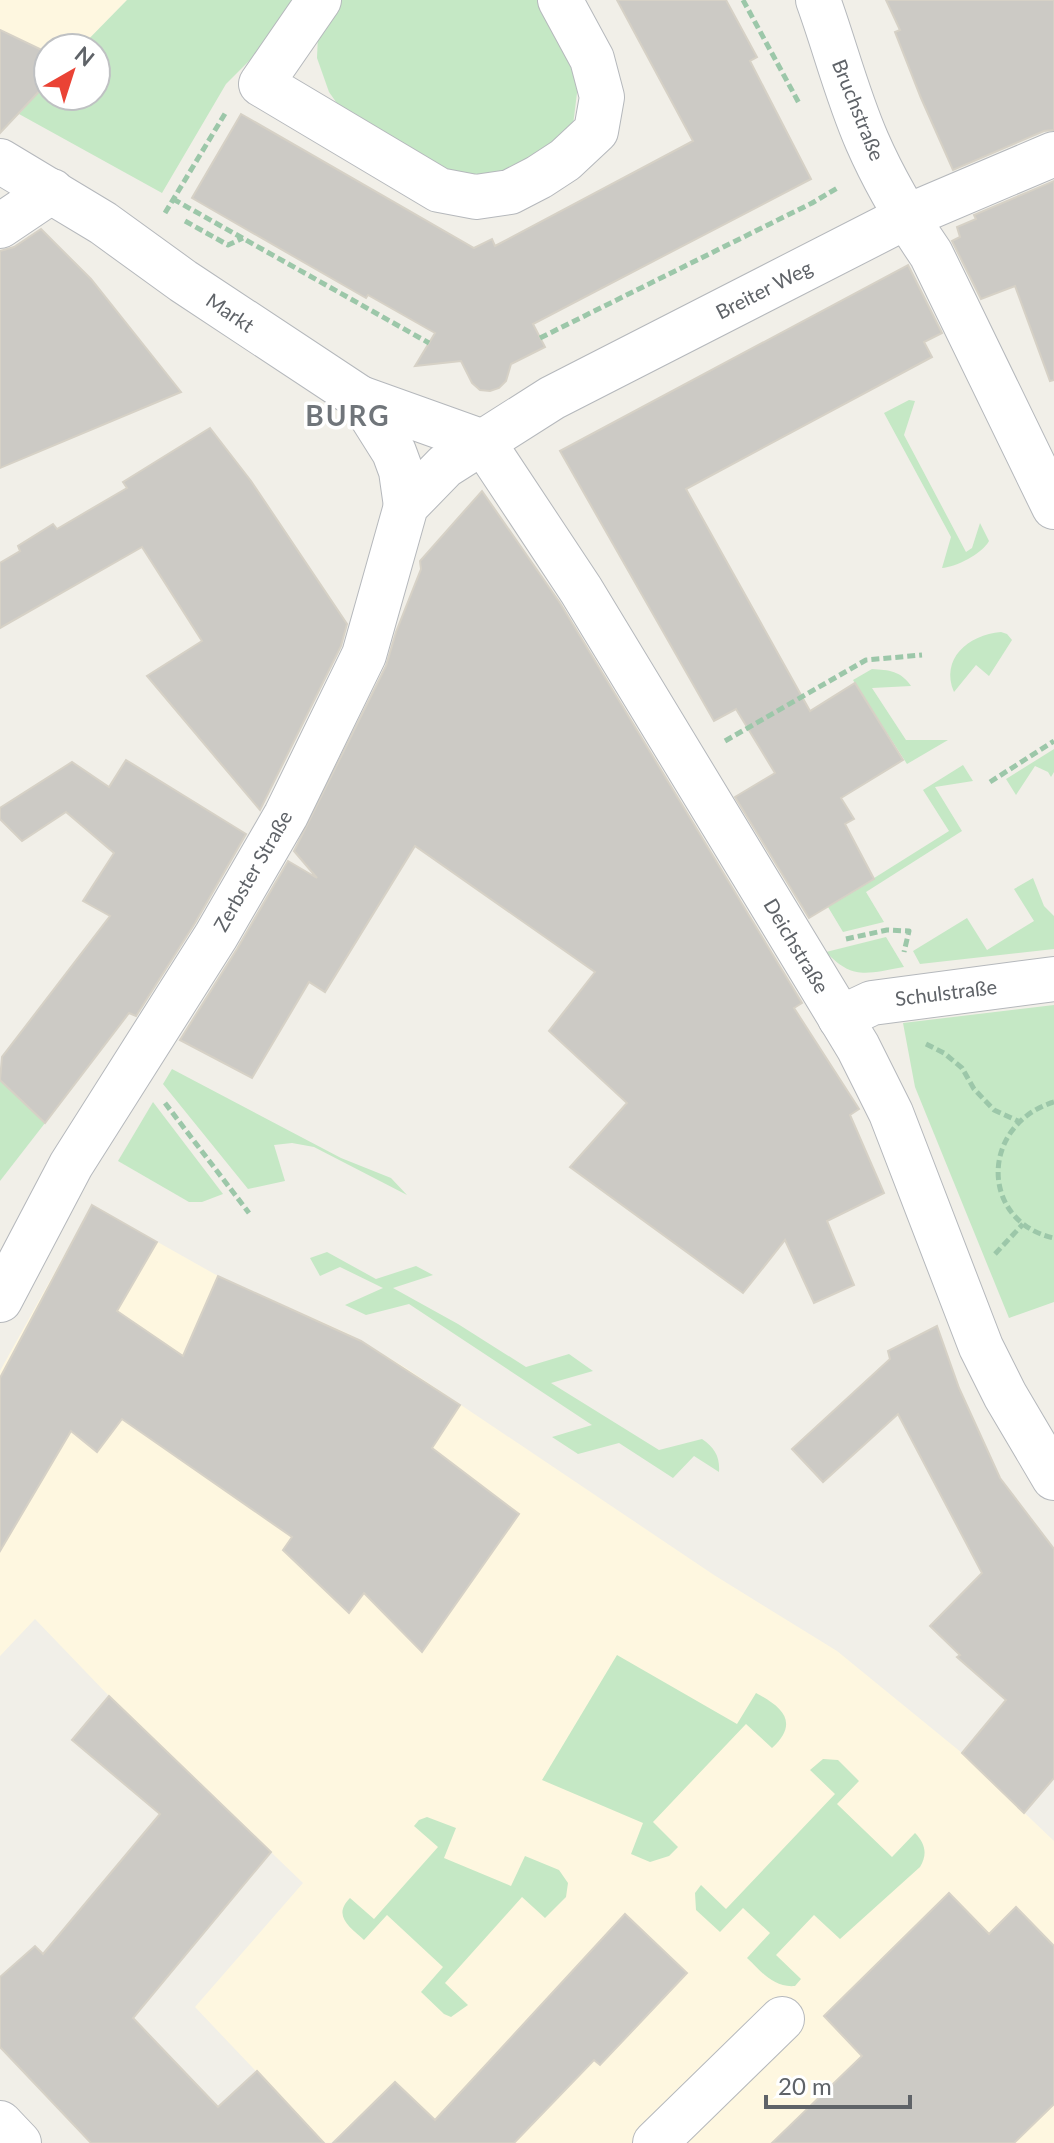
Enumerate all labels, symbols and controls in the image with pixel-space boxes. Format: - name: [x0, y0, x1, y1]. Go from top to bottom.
- north arrow: [32, 32, 112, 112]
- text: N: [70, 40, 100, 72]
- street label: Bruchstraße: [828, 56, 890, 164]
- street label: Breiter Weg: [711, 255, 816, 324]
- street label: Markt: [202, 287, 259, 337]
- district label: BURG: [305, 398, 391, 432]
- street label: Zerbster Straße: [208, 806, 296, 935]
- street label: Deichstraße: [759, 894, 834, 997]
- street label: Schulstraße: [894, 974, 998, 1010]
- scale bar: [766, 2059, 910, 2109]
- text: 20 m: [778, 2071, 832, 2100]

